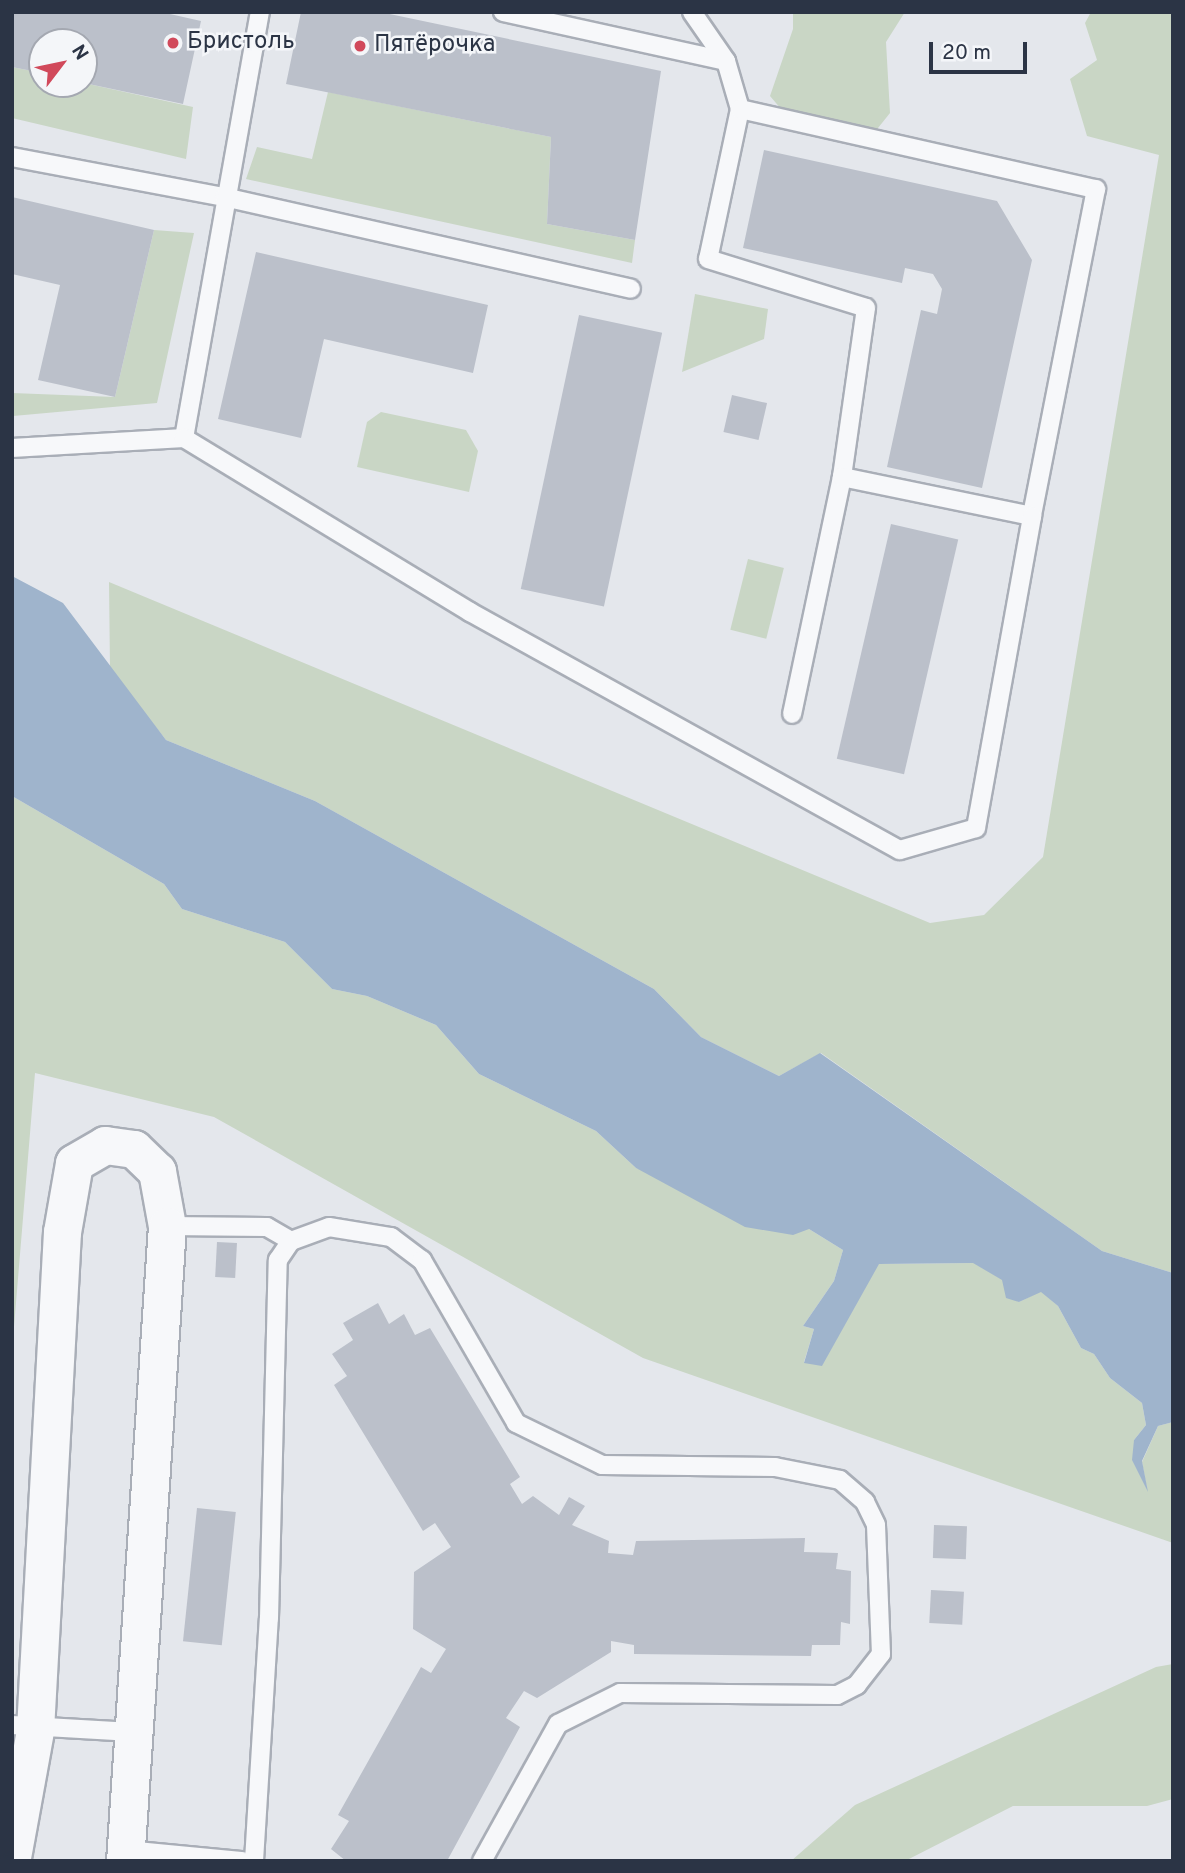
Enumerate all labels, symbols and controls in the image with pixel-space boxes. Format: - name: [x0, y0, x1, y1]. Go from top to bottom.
- north arrow: [28, 28, 98, 98]
- scale bar: [933, 28, 1031, 72]
- place label: Бристоль: [187, 29, 295, 57]
- place label: Пятёрочка: [374, 32, 495, 60]
- marker: Бристоль: [165, 35, 181, 51]
- marker: Пятёрочка: [352, 38, 368, 54]
- text: 20 m: [942, 40, 991, 67]
- text: N: [65, 41, 93, 65]

